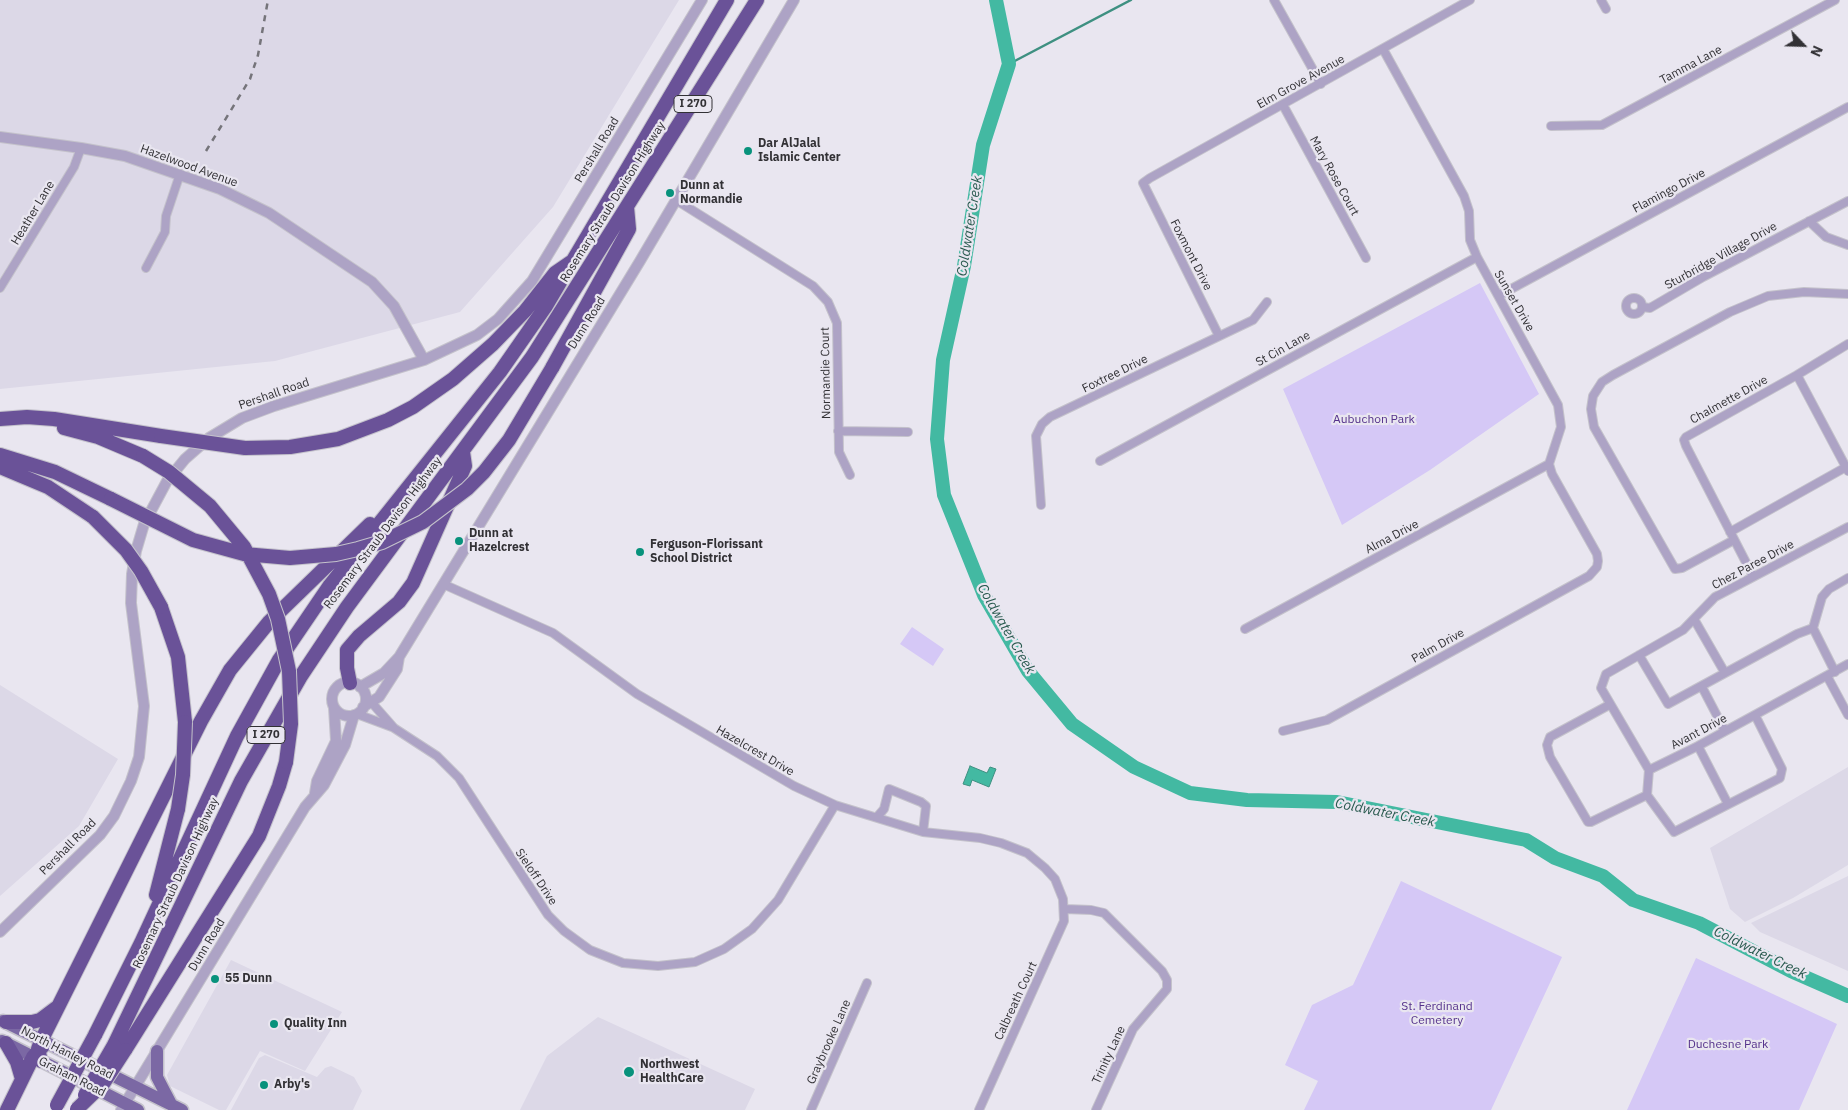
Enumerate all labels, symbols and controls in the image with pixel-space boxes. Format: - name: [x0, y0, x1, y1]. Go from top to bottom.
- north arrow: [1778, 20, 1828, 70]
- street label: Tamma Lane: [1657, 43, 1725, 87]
- text: N: [1806, 43, 1827, 59]
- street label: Elm Grove Avenue: [1255, 52, 1347, 112]
- road number: I 270: [674, 96, 712, 112]
- street label: Pershall Road: [572, 115, 622, 185]
- street label: Rosemary Straub Davison Highway: [557, 119, 669, 285]
- street label: Mary Rose Court: [1306, 134, 1362, 218]
- place label: Dar AlJalal Islamic Center: [758, 137, 841, 165]
- street label: Hazelwood Avenue: [138, 142, 240, 190]
- marker: Dar AlJalal Islamic Center: [742, 145, 754, 157]
- street label: Flamingo Drive: [1630, 166, 1708, 216]
- water label: Coldwater Creek: [954, 175, 986, 277]
- street label: Heather Lane: [8, 178, 58, 248]
- place label: Dunn at Normandie: [680, 179, 742, 207]
- marker: Dunn at Normandie: [664, 187, 676, 199]
- street label: Foxmont Drive: [1167, 217, 1215, 293]
- street label: Sturbridge Village Drive: [1662, 219, 1780, 293]
- street label: Sunset Drive: [1491, 268, 1537, 334]
- street label: Dunn Road: [565, 294, 609, 352]
- street label: Normandie Court: [818, 327, 834, 419]
- street label: St Cin Lane: [1253, 328, 1313, 370]
- street label: Foxtree Drive: [1080, 352, 1150, 396]
- street label: Chalmette Drive: [1688, 373, 1770, 427]
- street label: Pershall Road: [237, 375, 311, 413]
- park label: Aubuchon Park: [1333, 413, 1415, 427]
- street label: Rosemary Straub Davison Highway: [321, 454, 445, 612]
- street label: Alma Drive: [1363, 517, 1421, 557]
- place label: Dunn at Hazelcrest: [469, 527, 529, 555]
- marker: Dunn at Hazelcrest: [453, 535, 465, 547]
- street label: Chez Paree Drive: [1709, 537, 1797, 593]
- place label: Ferguson-Florissant School District: [650, 538, 763, 566]
- marker: Ferguson-Florissant School District: [634, 546, 646, 558]
- water label: Coldwater Creek: [973, 581, 1039, 677]
- street label: Palm Drive: [1409, 626, 1467, 666]
- street label: Avant Drive: [1669, 711, 1729, 753]
- street label: Hazelcrest Drive: [713, 723, 797, 779]
- road number: I 270: [247, 726, 285, 744]
- street label: Rosemary Straub Davison Highway: [130, 795, 222, 971]
- water label: Coldwater Creek: [1334, 795, 1436, 831]
- street label: Pershall Road: [37, 816, 99, 878]
- street label: Sieloff Drive: [512, 846, 560, 908]
- street label: Dunn Road: [186, 916, 228, 974]
- water label: Coldwater Creek: [1711, 923, 1809, 983]
- street label: Calbreath Court: [992, 959, 1040, 1043]
- place label: 55 Dunn: [225, 972, 272, 986]
- marker: 55 Dunn: [209, 973, 221, 985]
- street label: Graybrooke Lane: [804, 997, 854, 1087]
- park label: St. Ferdinand Cemetery: [1401, 1000, 1473, 1028]
- place label: Quality Inn: [284, 1017, 347, 1031]
- marker: Quality Inn: [268, 1018, 280, 1030]
- street label: North Hanley Road: [19, 1024, 115, 1082]
- street label: Trinity Lane: [1089, 1024, 1129, 1086]
- park label: Duchesne Park: [1688, 1038, 1768, 1052]
- street label: Graham Road: [36, 1054, 108, 1100]
- place label: Northwest HealthCare: [640, 1058, 704, 1086]
- marker: Northwest HealthCare: [622, 1065, 636, 1079]
- place label: Arby's: [274, 1078, 310, 1092]
- marker: Arby's: [258, 1079, 270, 1091]

